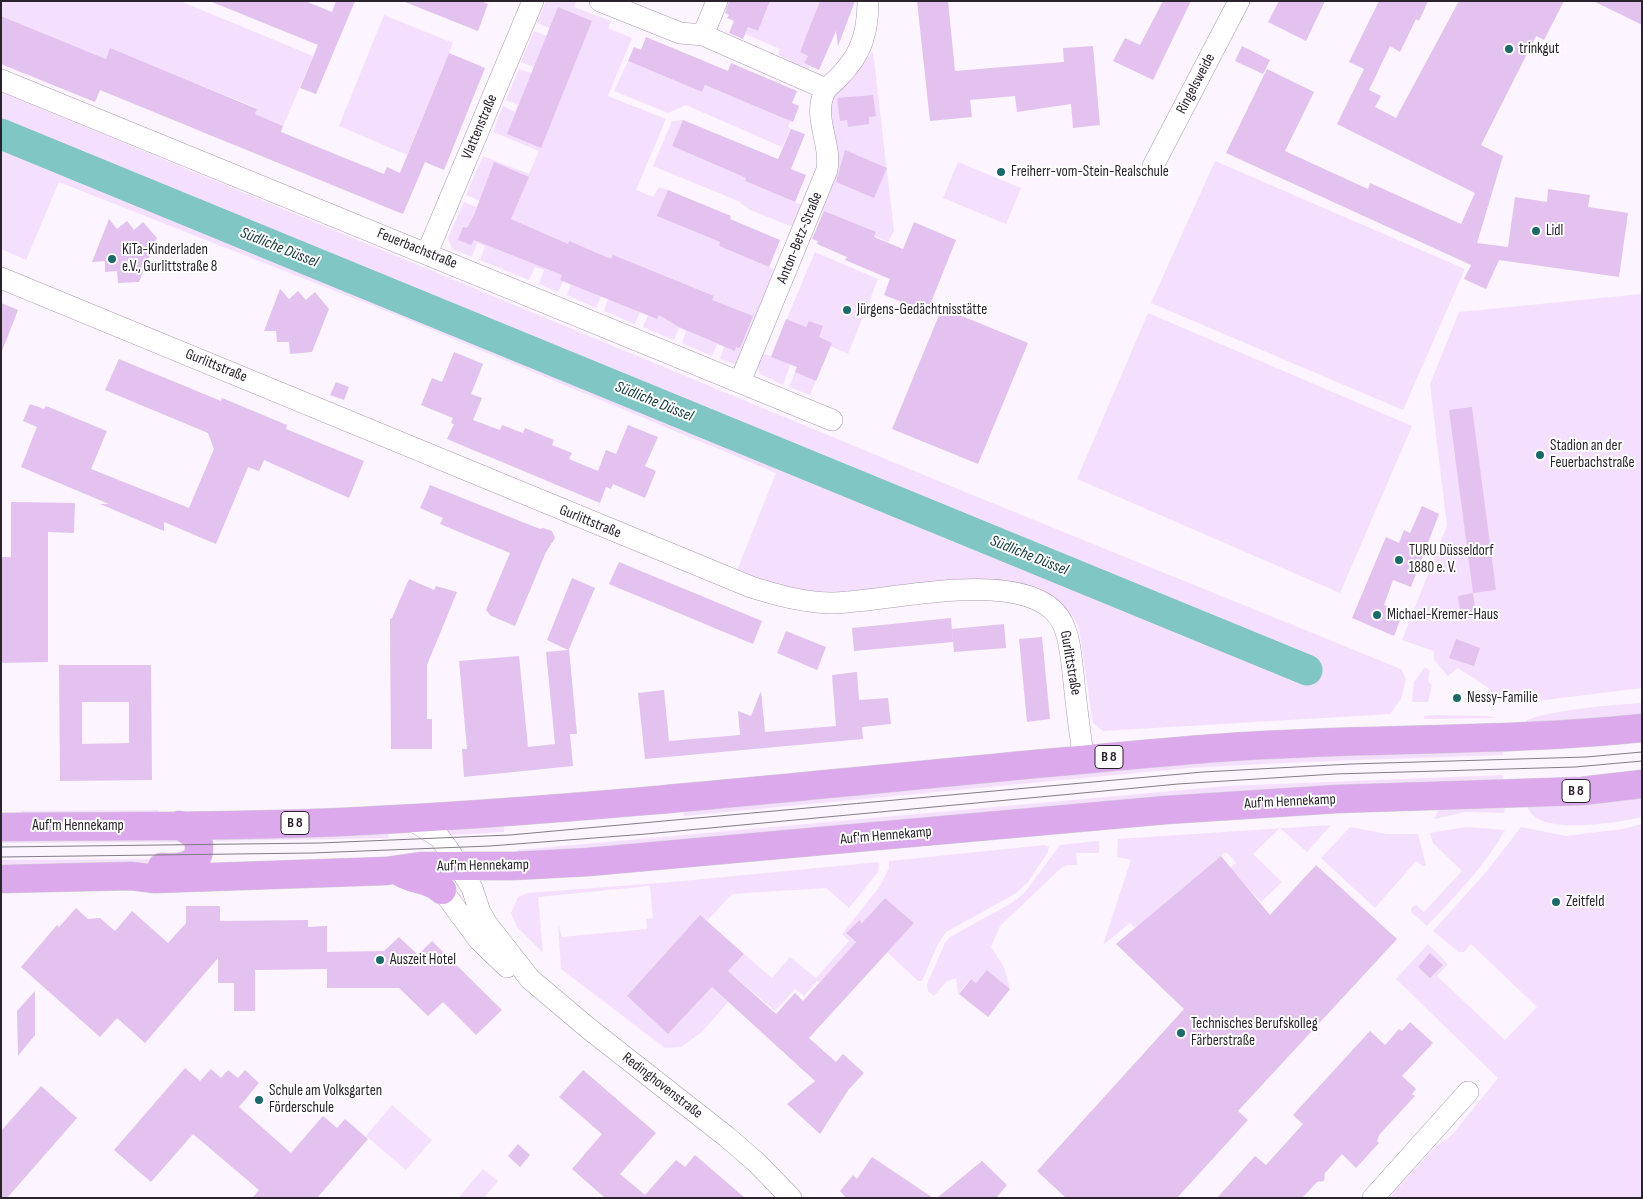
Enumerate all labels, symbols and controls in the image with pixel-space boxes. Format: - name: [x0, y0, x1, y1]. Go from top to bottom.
- place label: trinkgut: [1519, 40, 1559, 58]
- marker: trinkgut: [1503, 43, 1515, 55]
- street label: Ringelsweide: [1173, 51, 1219, 117]
- street label: Vlattenstraße: [458, 92, 502, 162]
- place label: Freiherr-vom-Stein-Realschule: [1011, 163, 1169, 181]
- marker: Freiherr-vom-Stein-Realschule: [995, 166, 1007, 178]
- street label: Anton-Betz-Straße: [773, 190, 827, 286]
- place label: Lidl: [1546, 222, 1563, 240]
- water label: Südliche Düssel: [237, 224, 321, 272]
- street label: Feuerbachstraße: [374, 225, 460, 273]
- marker: Lidl: [1530, 225, 1542, 237]
- place label: KiTa-Kinderladen e.V., Gurlittstraße 8: [122, 241, 217, 276]
- marker: KiTa-Kinderladen e.V., Gurlittstraße 8: [106, 253, 118, 265]
- place label: Jürgens-Gedächtnisstätte: [857, 301, 987, 319]
- marker: Jürgens-Gedächtnisstätte: [841, 304, 853, 316]
- street label: Gurlittstraße: [182, 345, 250, 387]
- water label: Südliche Düssel: [612, 378, 696, 426]
- place label: Stadion an der Feuerbachstraße: [1550, 437, 1635, 472]
- marker: Stadion an der Feuerbachstraße: [1534, 449, 1546, 461]
- street label: Gurlittstraße: [556, 501, 624, 543]
- water label: Südliche Düssel: [987, 532, 1071, 580]
- place label: TURU Düsseldorf 1880 e. V.: [1409, 542, 1494, 577]
- marker: TURU Düsseldorf 1880 e. V.: [1393, 554, 1405, 566]
- place label: Michael-Kremer-Haus: [1387, 606, 1498, 624]
- marker: Michael-Kremer-Haus: [1371, 609, 1383, 621]
- street label: Gurlittstraße: [1055, 629, 1085, 697]
- place label: Nessy-Familie: [1467, 689, 1538, 707]
- marker: Nessy-Familie: [1451, 692, 1463, 704]
- road number: B 8: [1095, 746, 1123, 769]
- road number: B 8: [1562, 779, 1590, 802]
- street label: Auf'm Hennekamp: [1244, 791, 1336, 813]
- road number: B 8: [281, 811, 309, 834]
- street label: Auf'm Hennekamp: [32, 817, 124, 835]
- street label: Auf'm Hennekamp: [840, 823, 932, 849]
- street label: Auf'm Hennekamp: [437, 856, 529, 876]
- place label: Zeitfeld: [1566, 893, 1604, 911]
- marker: Zeitfeld: [1550, 896, 1562, 908]
- place label: Auszeit Hotel: [390, 951, 456, 969]
- marker: Auszeit Hotel: [374, 954, 386, 966]
- place label: Technisches Berufskolleg Färberstraße: [1191, 1015, 1318, 1050]
- marker: Technisches Berufskolleg Färberstraße: [1175, 1027, 1187, 1039]
- street label: Redinghovenstraße: [618, 1049, 706, 1123]
- place label: Schule am Volksgarten Förderschule: [269, 1082, 382, 1117]
- marker: Schule am Volksgarten Förderschule: [253, 1094, 265, 1106]

